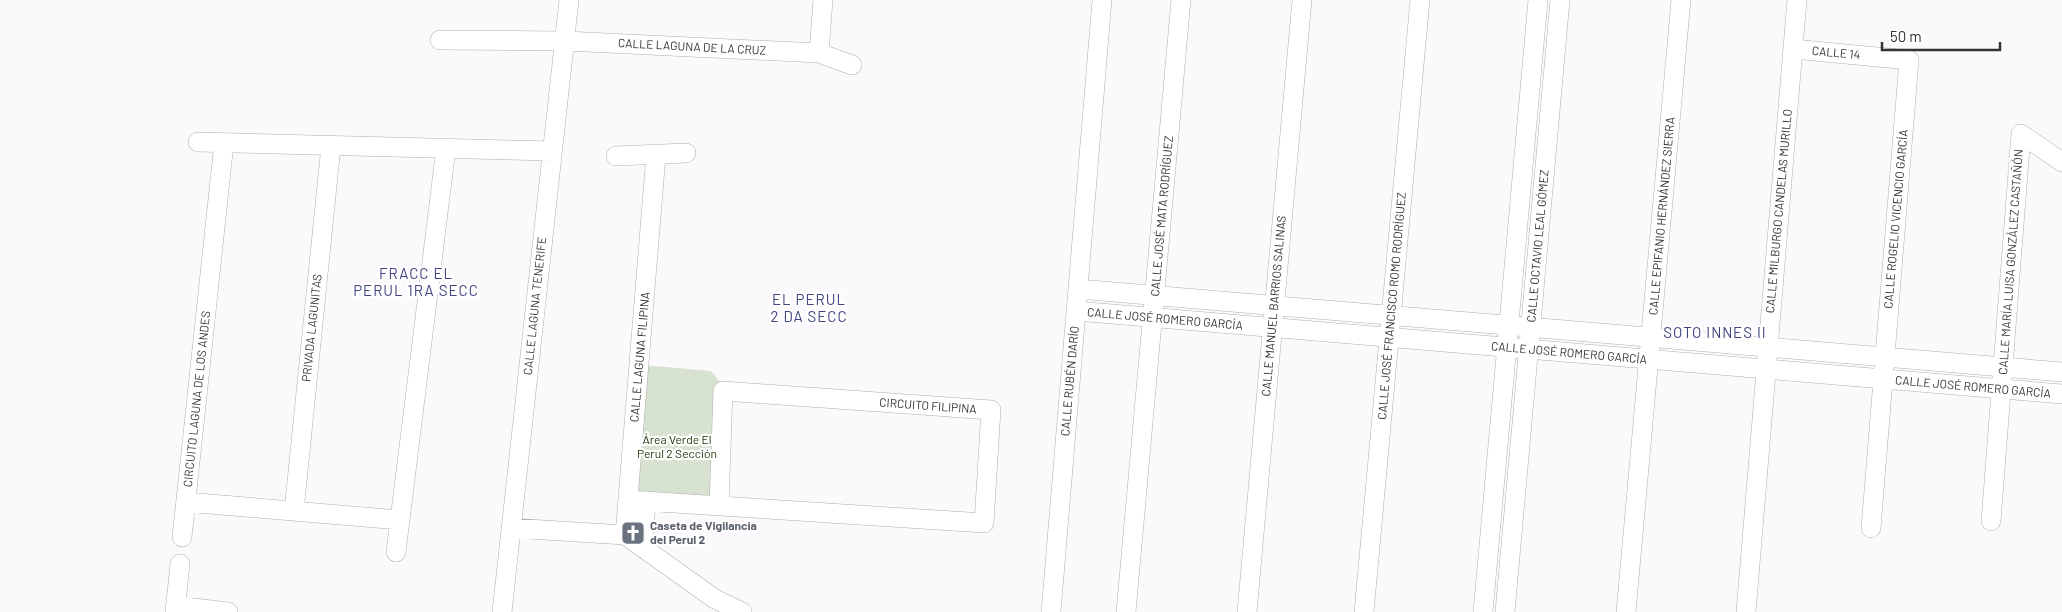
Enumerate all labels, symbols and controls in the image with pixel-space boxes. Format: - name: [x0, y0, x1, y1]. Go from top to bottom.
- scale bar: [1882, 20, 2000, 52]
- text: 50 m: [1890, 27, 1922, 45]
- street label: CALLE LAGUNA DE LA CRUZ: [618, 35, 766, 57]
- street label: CALLE 14: [1811, 43, 1861, 61]
- street label: CALLE MILBURGO CANDELAS MURILLO: [1762, 108, 1794, 314]
- street label: CALLE EPIFANIO HERNÁNDEZ SIERRA: [1645, 116, 1677, 316]
- street label: CALLE ROGELIO VICENCIO GARCÍA: [1880, 129, 1910, 309]
- street label: CALLE JOSÉ MATA RODRÍGUEZ: [1147, 135, 1175, 297]
- street label: CALLE MARÍA LUISA GONZÁLEZ CASTAÑÓN: [1995, 149, 2025, 375]
- street label: CALLE OCTAVIO LEAL GÓMEZ: [1523, 169, 1551, 323]
- street label: CALLE JOSÉ FRANCISCO ROMO RODRÍGUEZ: [1374, 192, 1408, 420]
- street label: CALLE MANUEL BARRIOS SALINAS: [1258, 215, 1288, 397]
- street label: CALLE LAGUNA TENERIFE: [520, 236, 548, 376]
- district label: FRACC EL PERUL 1RA SECC: [353, 264, 479, 299]
- street label: PRIVADA LAGUNITAS: [298, 273, 324, 383]
- district label: EL PERUL 2 DA SECC: [770, 290, 848, 325]
- street label: CALLE LAGUNA FILIPINA: [626, 291, 652, 423]
- street label: CALLE JOSÉ ROMERO GARCÍA: [1087, 304, 1244, 332]
- street label: CIRCUITO LAGUNA DE LOS ANDES: [180, 310, 212, 488]
- district label: SOTO INNES II: [1663, 323, 1767, 341]
- street label: CALLE RUBÉN DARÍO: [1057, 325, 1081, 437]
- street label: CALLE JOSÉ ROMERO GARCÍA: [1491, 338, 1648, 366]
- street label: CALLE JOSÉ ROMERO GARCÍA: [1895, 372, 2052, 400]
- street label: CIRCUITO FILIPINA: [879, 395, 977, 415]
- park label: Área Verde El Perul 2 Sección: [637, 432, 717, 460]
- place label: Caseta de Vigilancia del Perul 2: [650, 518, 757, 546]
- church icon: Caseta de Vigilancia del Perul 2: [620, 520, 646, 546]

